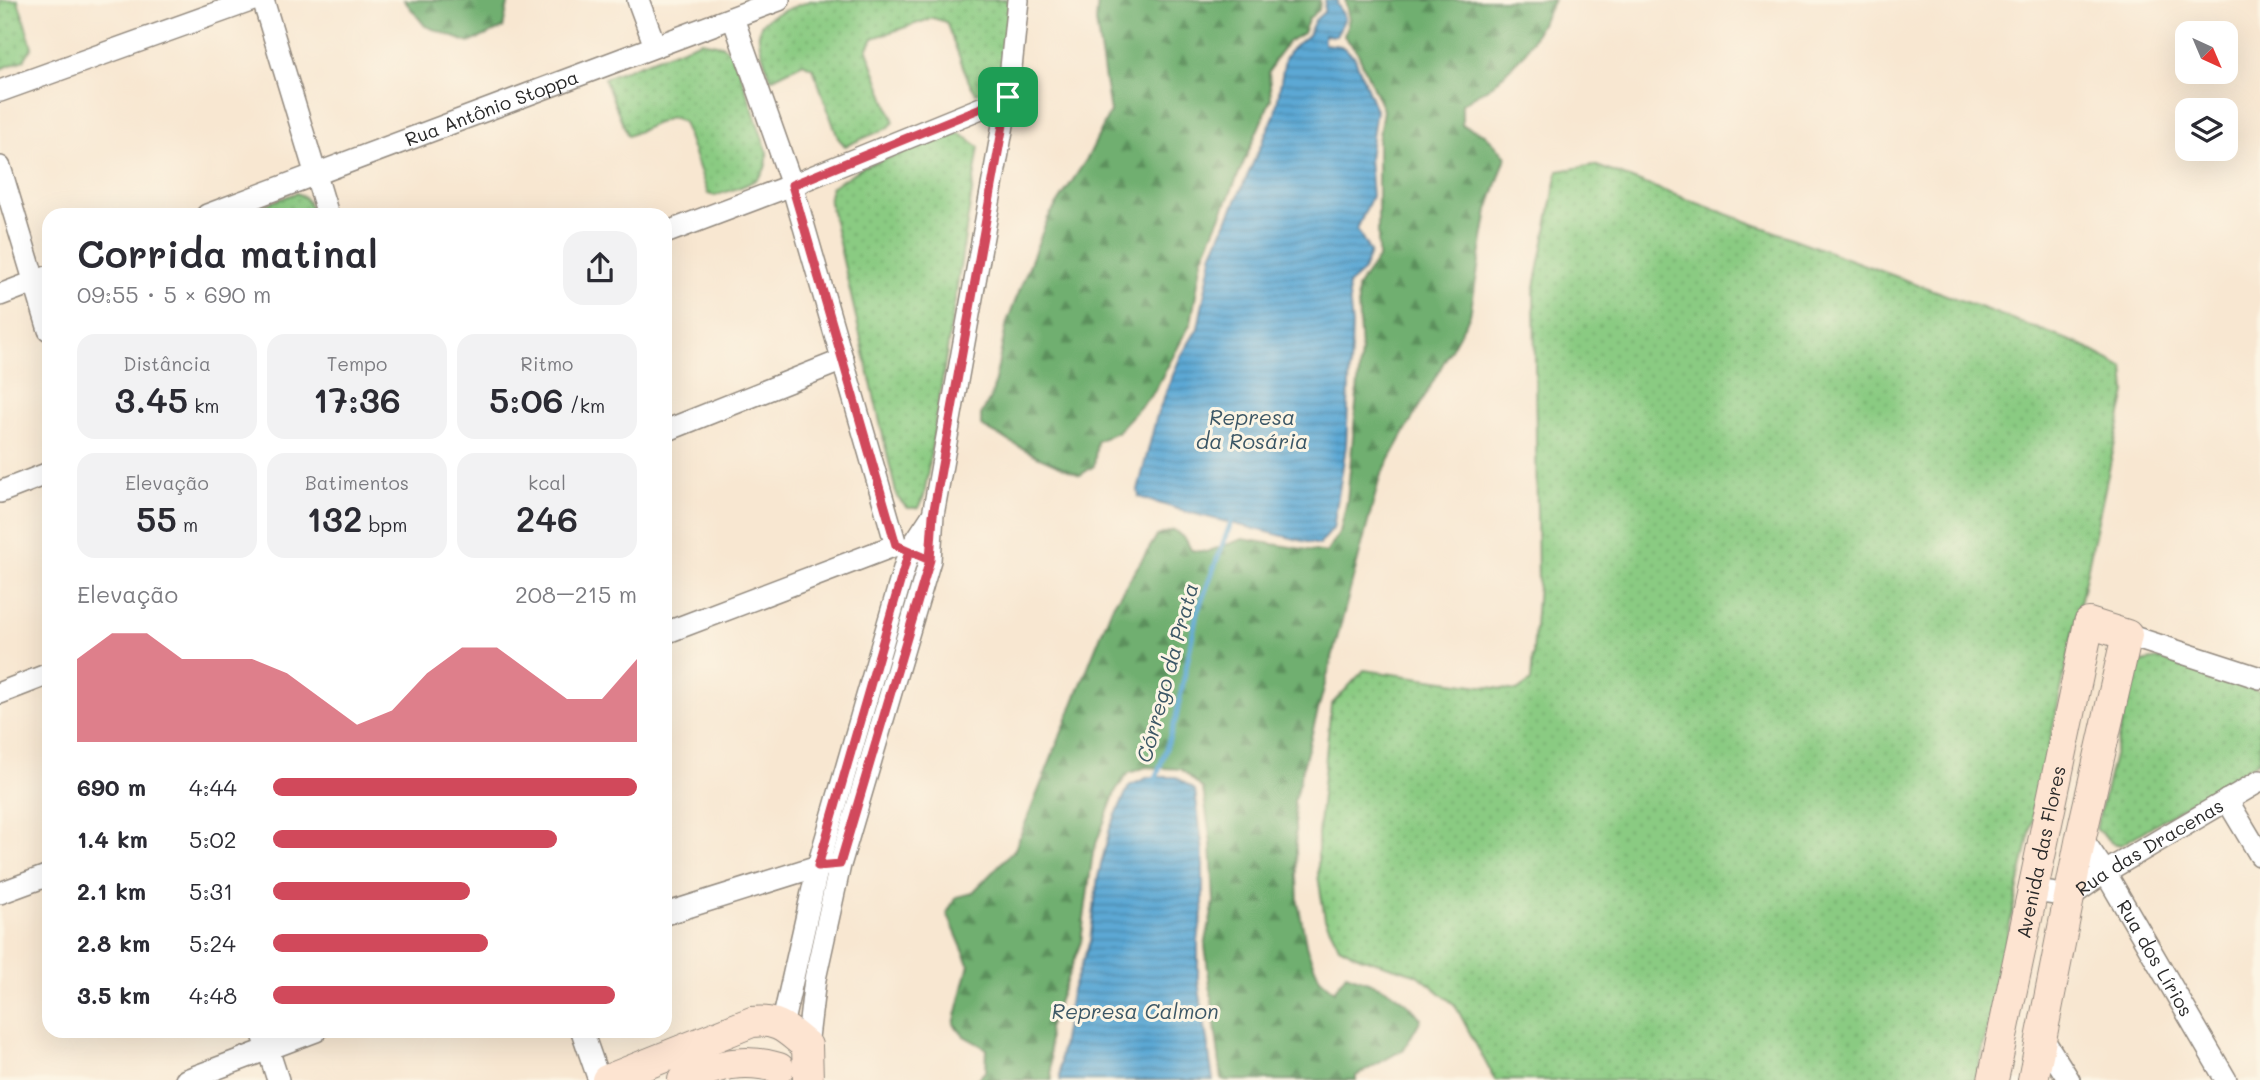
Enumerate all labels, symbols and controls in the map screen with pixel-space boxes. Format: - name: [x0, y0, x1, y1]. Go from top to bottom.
- north arrow: [2175, 21, 2238, 84]
- map controls: [2175, 21, 2238, 161]
- street label: Rua Antônio Stoppa: [401, 64, 582, 152]
- pin: [978, 67, 1038, 127]
- icon: arrive: [989, 78, 1027, 116]
- button: layers: [2175, 98, 2238, 161]
- text: Corrida matinal: [77, 228, 378, 278]
- button: share: [563, 231, 637, 305]
- text: 09:55 · 5 × 690 m: [77, 279, 271, 309]
- text: Distância: [123, 351, 211, 376]
- text: Tempo: [327, 351, 387, 376]
- text: Ritmo: [521, 351, 573, 376]
- text: 3.45: [115, 376, 188, 422]
- text: 17:36: [313, 376, 401, 422]
- text: 5:06: [489, 376, 564, 422]
- text: km: [188, 393, 219, 418]
- text: /km: [564, 393, 605, 418]
- water label: Represa da Rosária: [1196, 403, 1308, 454]
- text: Elevação: [125, 470, 209, 495]
- text: Batimentos: [305, 470, 409, 495]
- text: kcal: [528, 470, 566, 495]
- text: 55: [136, 495, 177, 541]
- text: 132: [307, 495, 362, 541]
- text: 246: [516, 495, 578, 541]
- text: m: [177, 512, 198, 537]
- text: bpm: [362, 512, 407, 537]
- text: Elevação: [77, 579, 178, 609]
- text: 208–215 m: [515, 579, 637, 609]
- water label: Córrego da Prata: [1130, 580, 1204, 765]
- street label: Avenida das Flores: [2010, 763, 2071, 941]
- text: 690 m: [77, 772, 146, 802]
- text: 4:44: [189, 772, 237, 802]
- street label: Rua das Dracenas: [2070, 792, 2228, 901]
- text: 1.4 km: [77, 824, 148, 854]
- text: 5:02: [189, 824, 237, 854]
- text: 2.1 km: [77, 876, 146, 906]
- text: 5:31: [189, 876, 233, 906]
- street label: Rua dos Lírios: [2112, 895, 2199, 1021]
- text: 2.8 km: [77, 928, 150, 958]
- text: 5:24: [189, 928, 236, 958]
- text: 3.5 km: [77, 980, 150, 1010]
- text: 4:48: [189, 980, 237, 1010]
- water label: Represa Calmon: [1051, 997, 1219, 1024]

